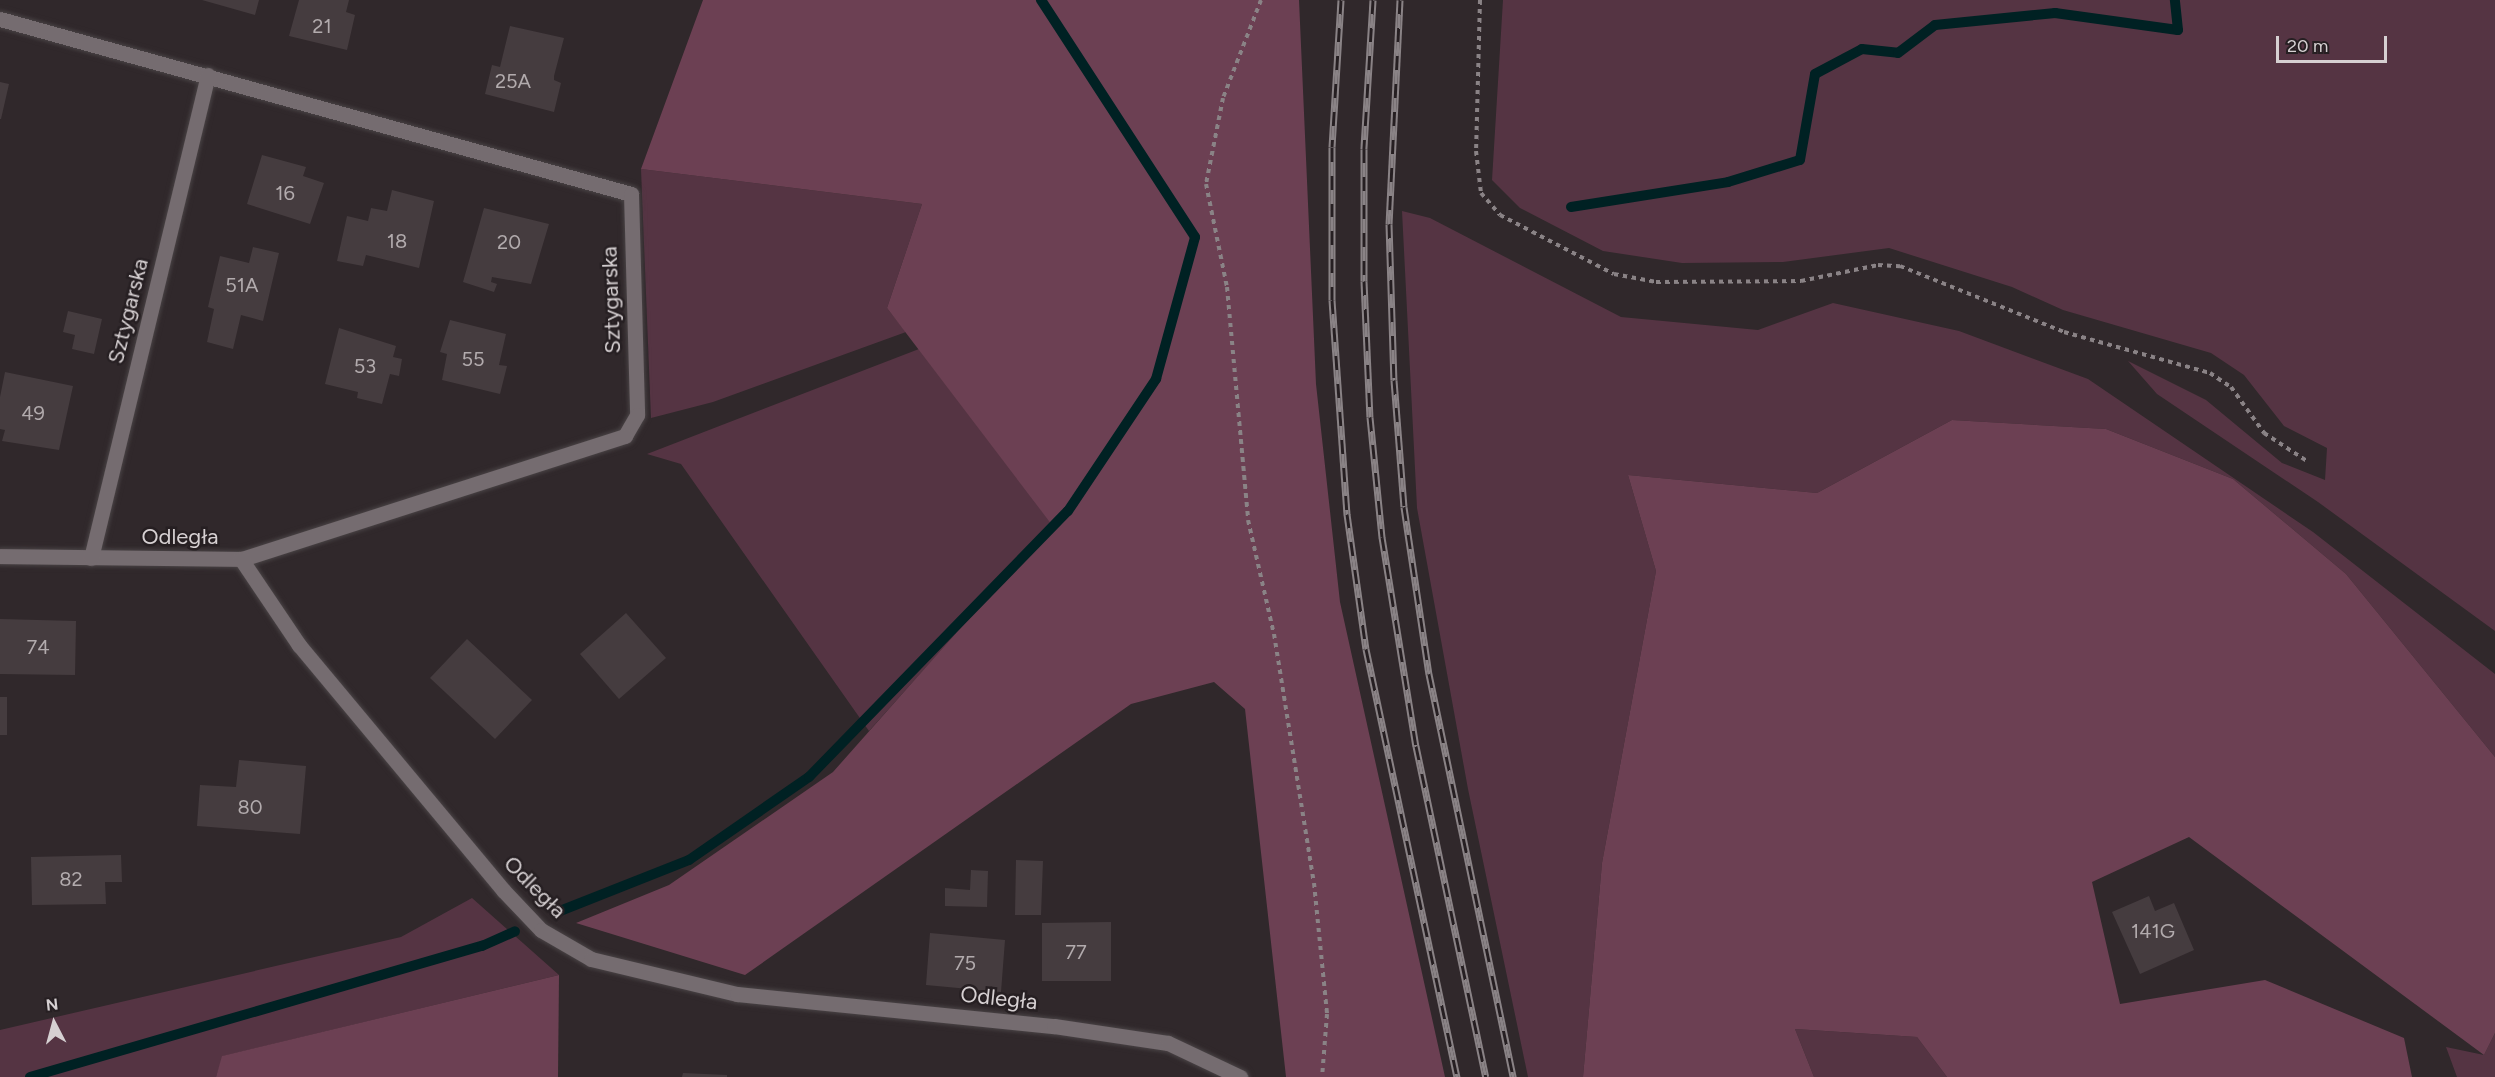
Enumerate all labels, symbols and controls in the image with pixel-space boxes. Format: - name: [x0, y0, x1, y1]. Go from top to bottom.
- house number: 21: [312, 14, 332, 38]
- scale bar: [2279, 24, 2390, 62]
- text: 20 m: [2287, 35, 2328, 57]
- house number: 25A: [495, 69, 531, 93]
- house number: 16: [275, 181, 295, 205]
- house number: 18: [387, 229, 407, 253]
- house number: 20: [497, 230, 521, 254]
- street label: Sztygarska: [596, 246, 626, 354]
- street label: Sztygarska: [102, 256, 154, 366]
- house number: 51A: [225, 273, 259, 297]
- house number: 55: [462, 347, 484, 371]
- house number: 53: [354, 354, 376, 378]
- house number: 49: [21, 401, 45, 425]
- street label: Odległa: [141, 524, 219, 550]
- house number: 74: [26, 635, 50, 659]
- house number: 80: [237, 795, 263, 819]
- street label: Odległa: [498, 850, 572, 924]
- house number: 82: [59, 867, 83, 891]
- house number: 141G: [2131, 919, 2175, 943]
- house number: 77: [1065, 940, 1087, 964]
- house number: 75: [954, 951, 976, 975]
- street label: Odległa: [959, 981, 1039, 1015]
- north arrow: [24, 993, 84, 1053]
- text: N: [45, 995, 59, 1015]

